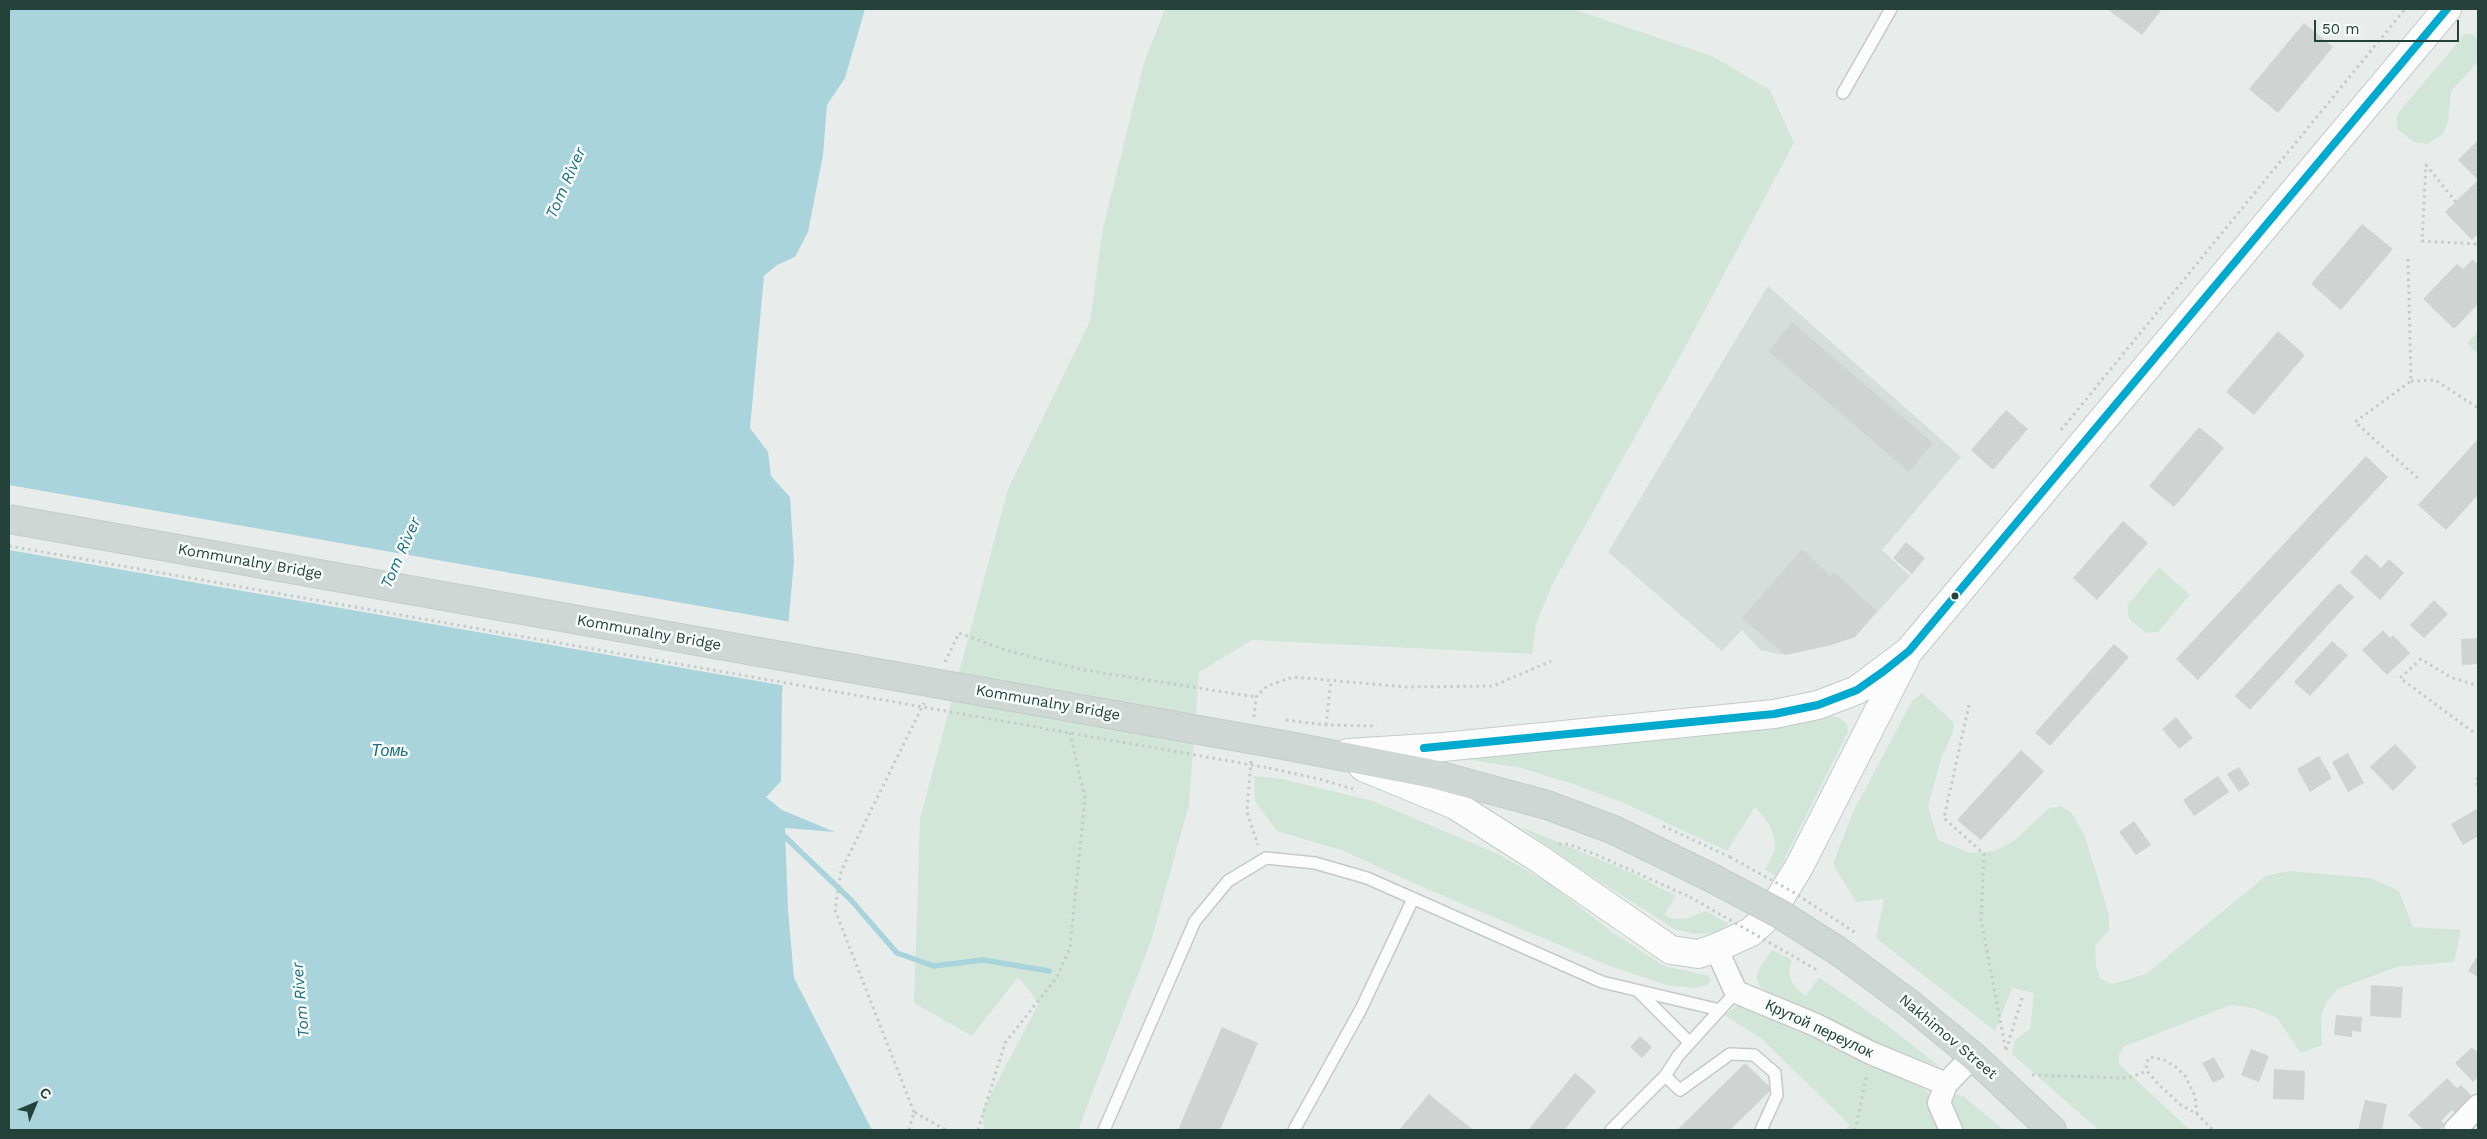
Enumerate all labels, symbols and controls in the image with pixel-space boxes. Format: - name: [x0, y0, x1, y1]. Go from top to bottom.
- scale bar: [2317, 10, 2462, 42]
- text: 50 m: [2322, 20, 2359, 38]
- water label: Tom River: [542, 145, 590, 221]
- water label: Tom River: [377, 515, 425, 591]
- street label: Kommunalny Bridge: [176, 540, 324, 584]
- unlabelled marker: [1950, 591, 1960, 601]
- street label: Kommunalny Bridge: [575, 611, 723, 655]
- street label: Kommunalny Bridge: [974, 681, 1122, 725]
- water label: Томь: [371, 741, 409, 761]
- water label: Tom River: [288, 961, 314, 1039]
- street label: Nakhimov Street: [1895, 991, 2001, 1083]
- street label: Крутой переулок: [1762, 996, 1876, 1062]
- north arrow: [10, 1079, 60, 1129]
- text: С: [36, 1084, 55, 1103]

